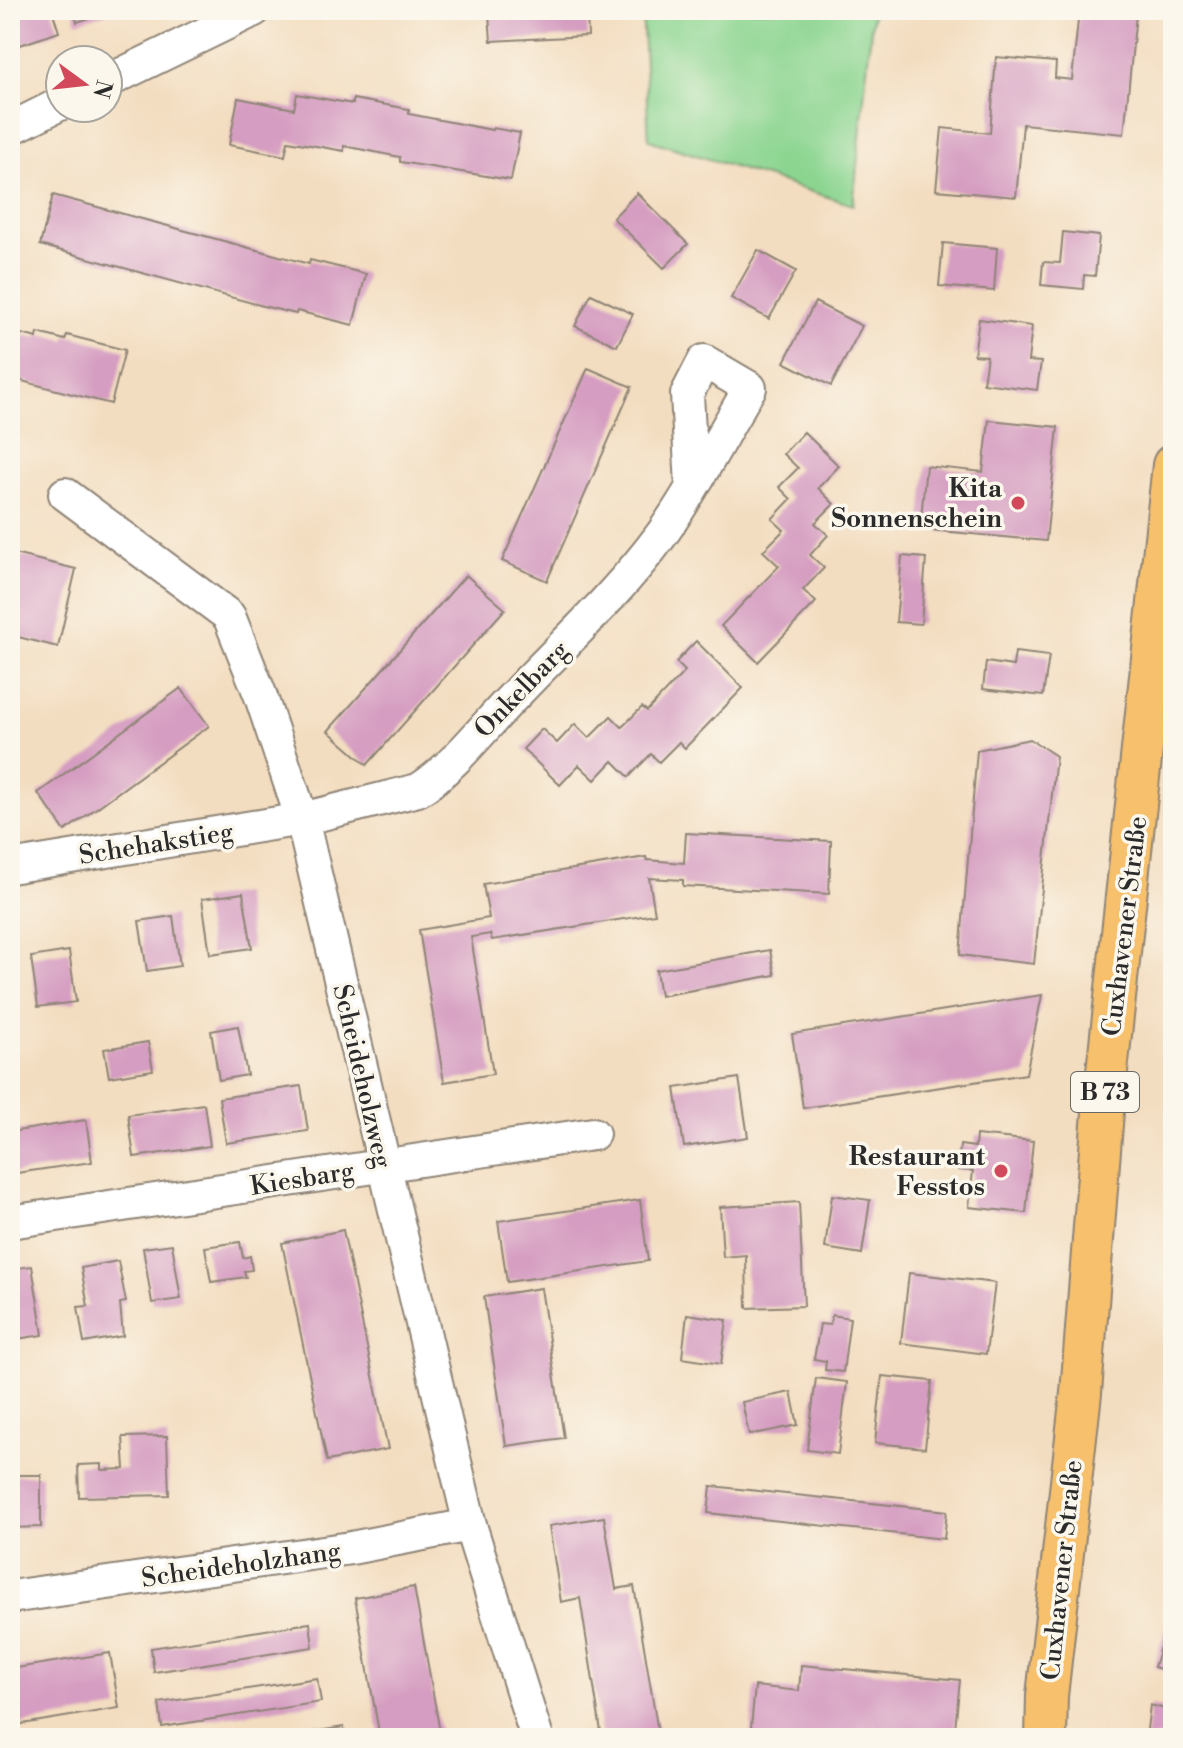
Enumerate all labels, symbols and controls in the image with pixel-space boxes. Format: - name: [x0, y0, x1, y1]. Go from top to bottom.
- north arrow: [44, 44, 124, 124]
- text: N: [86, 77, 117, 101]
- place label: Kita Sonnenschein: [831, 473, 1003, 535]
- marker: Kita Sonnenschein: [1009, 494, 1027, 512]
- street label: Onkelbarg: [468, 634, 576, 745]
- street label: Cuxhavener Straße: [1096, 814, 1154, 1038]
- street label: Schehakstieg: [77, 816, 236, 872]
- street label: Scheideholzweg: [325, 981, 399, 1172]
- road number: B 73: [1071, 1072, 1139, 1112]
- place label: Restaurant Fesstos: [849, 1141, 986, 1203]
- street label: Kiesbarg: [248, 1155, 357, 1203]
- marker: Restaurant Fesstos: [992, 1162, 1010, 1180]
- street label: Cuxhavener Straße: [1035, 1458, 1089, 1682]
- street label: Scheideholzhang: [139, 1535, 343, 1595]

